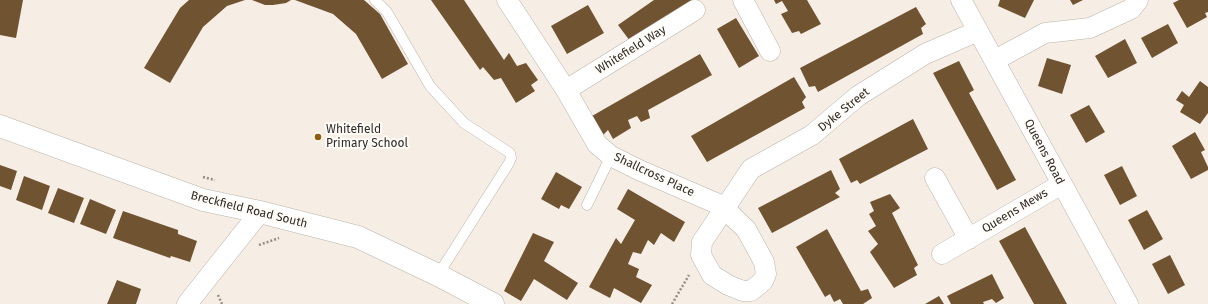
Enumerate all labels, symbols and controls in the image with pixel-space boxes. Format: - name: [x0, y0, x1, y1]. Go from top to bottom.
- street label: Whitefield Way: [593, 23, 669, 77]
- street label: Dyke Street: [815, 85, 873, 135]
- street label: Queens Road: [1021, 117, 1067, 187]
- place label: Whitefield Primary School: [326, 123, 408, 151]
- marker: Whitefield Primary School: [313, 132, 323, 142]
- street label: Shallcross Place: [611, 150, 697, 200]
- street label: Queens Mews: [979, 186, 1051, 236]
- street label: Breckfield Road South: [189, 189, 309, 231]

